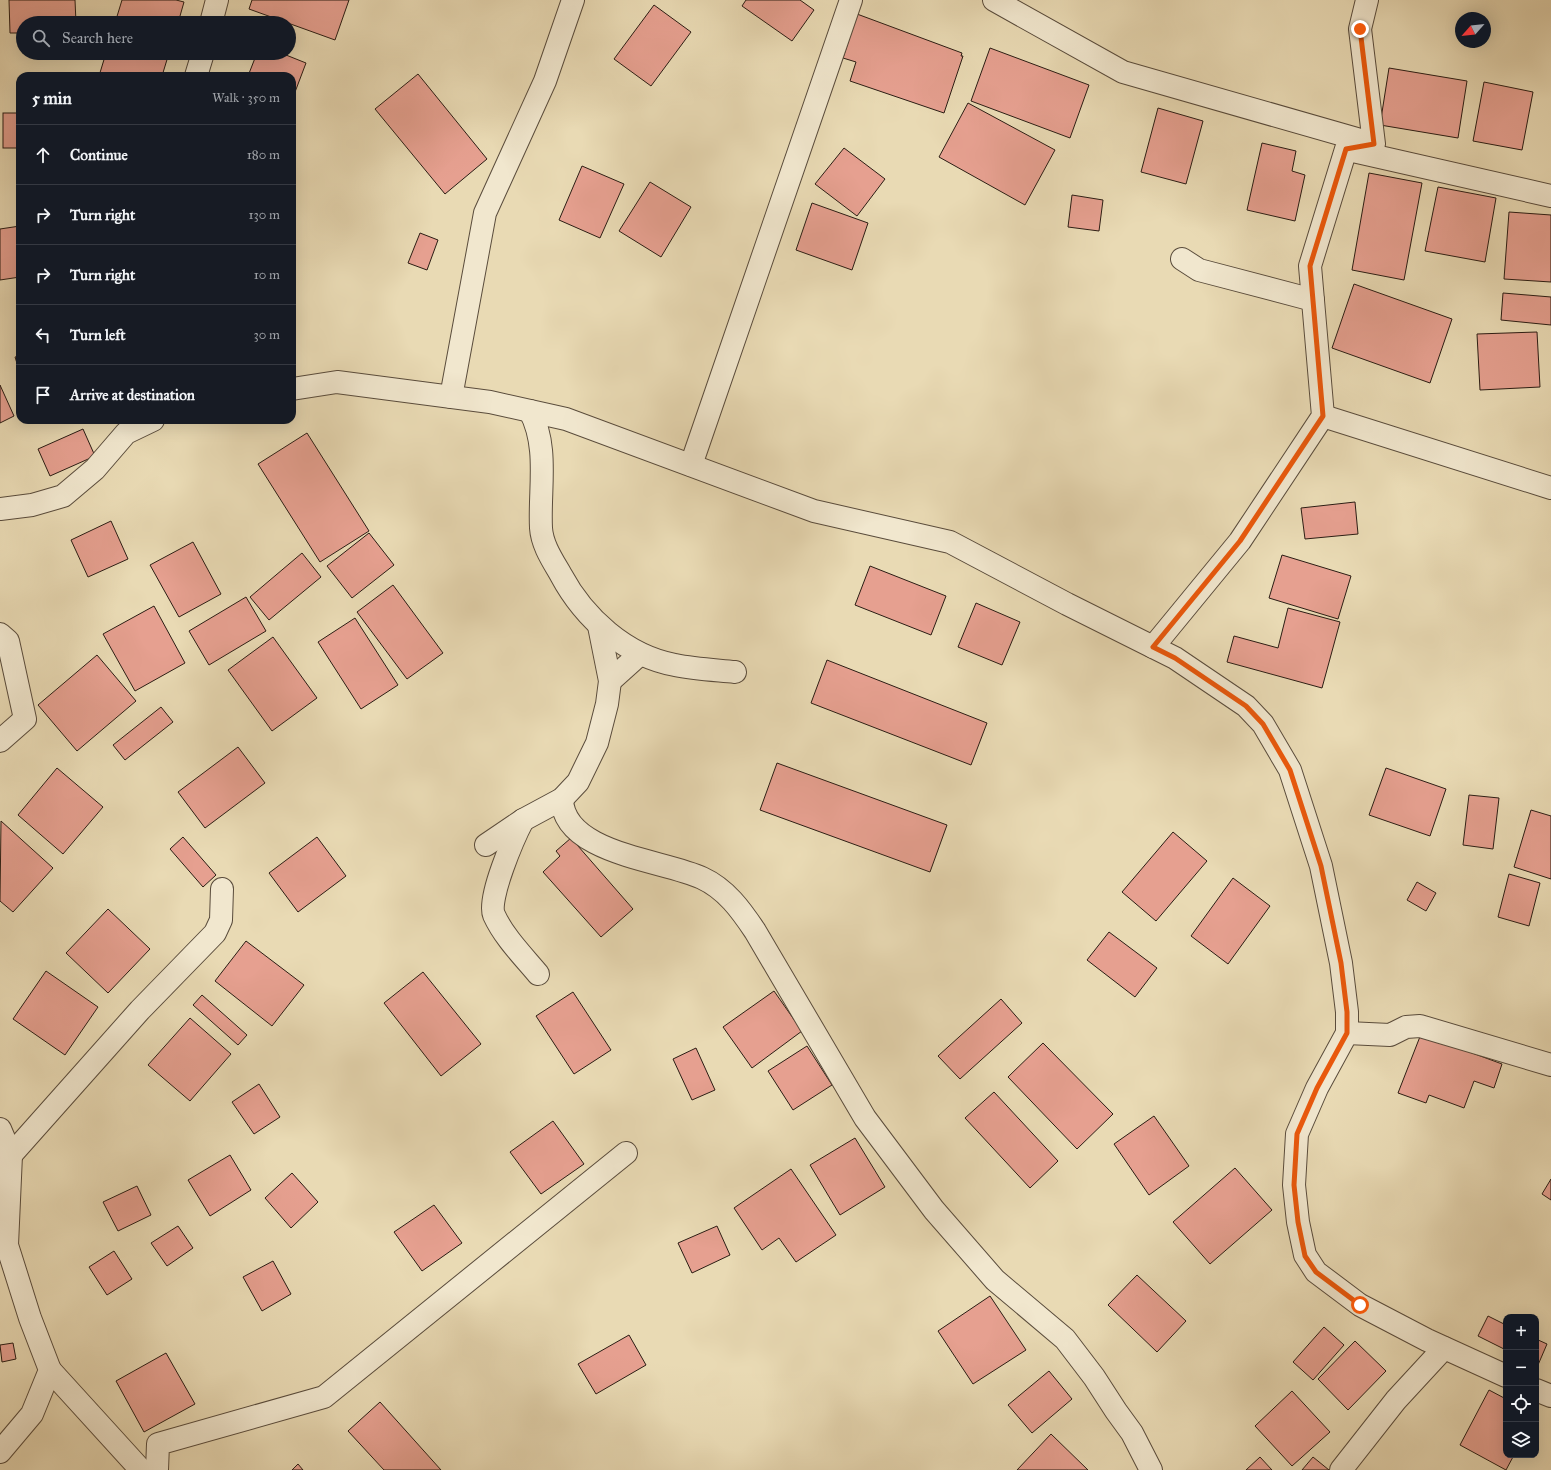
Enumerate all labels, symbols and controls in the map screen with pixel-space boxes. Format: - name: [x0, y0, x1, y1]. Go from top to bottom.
- north arrow: [1455, 12, 1491, 48]
- search box: [16, 16, 296, 60]
- route end: [1351, 20, 1369, 38]
- icon: search: [30, 27, 52, 49]
- text: Search here: [62, 29, 133, 47]
- text: 5 min: [32, 88, 72, 109]
- text: Walk · 350 m: [212, 90, 280, 106]
- icon: ahead: [32, 144, 54, 166]
- text: Continue: [70, 146, 128, 164]
- text: 180 m: [247, 147, 280, 163]
- icon: right: [32, 204, 54, 226]
- text: Turn right: [70, 206, 135, 224]
- text: 130 m: [248, 207, 280, 223]
- icon: right: [32, 264, 54, 286]
- text: Turn right: [70, 266, 135, 284]
- text: 10 m: [254, 267, 280, 283]
- icon: left: [32, 324, 54, 346]
- text: Turn left: [70, 326, 126, 344]
- text: 30 m: [254, 327, 280, 343]
- icon: arrive: [32, 384, 54, 406]
- text: Arrive at destination: [70, 386, 195, 404]
- route start: [1351, 1296, 1369, 1314]
- map controls: [1503, 1314, 1539, 1458]
- button: +: [1503, 1314, 1539, 1350]
- button: −: [1503, 1350, 1539, 1386]
- button: locate: [1503, 1386, 1539, 1422]
- button: layers: [1503, 1422, 1539, 1458]

